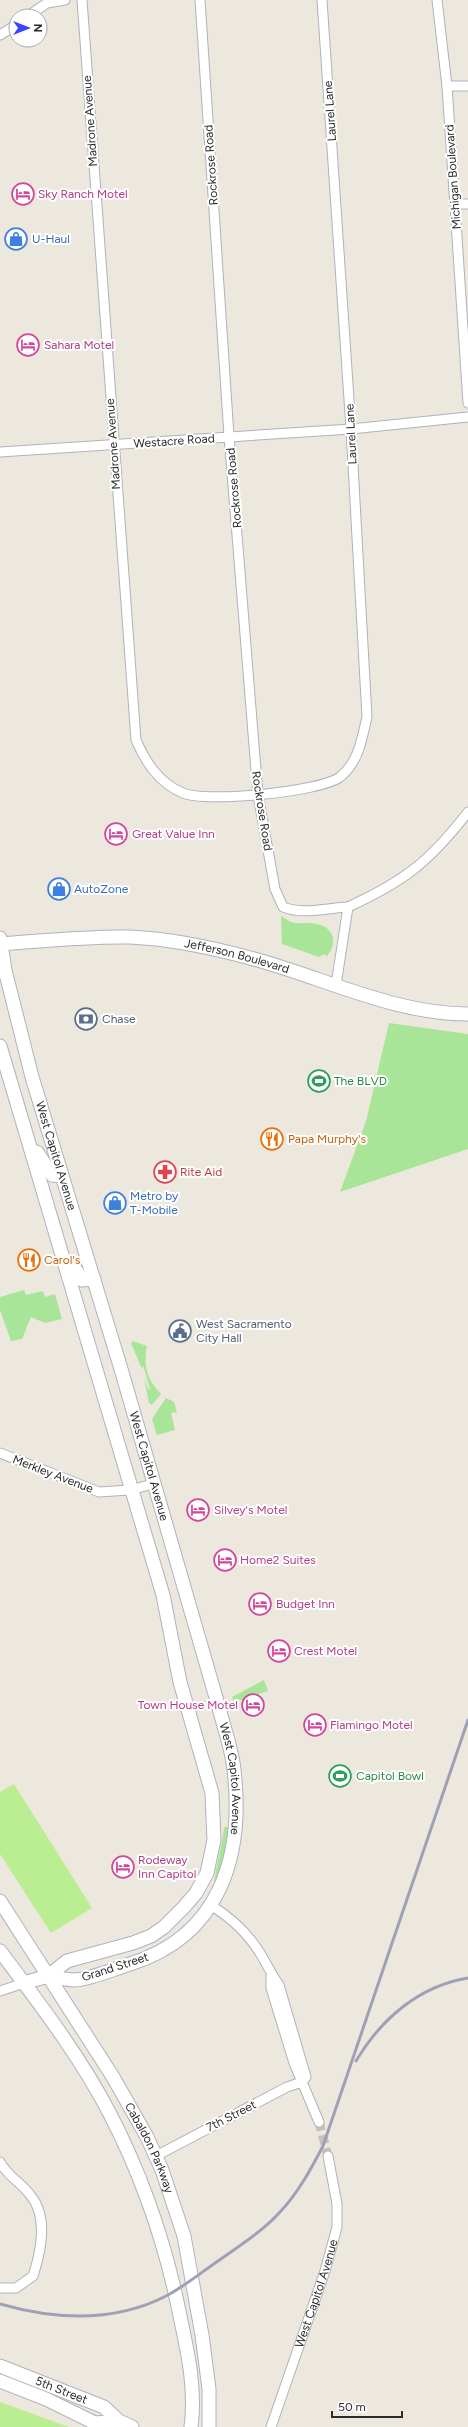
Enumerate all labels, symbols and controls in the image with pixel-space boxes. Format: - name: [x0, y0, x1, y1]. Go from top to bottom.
- north arrow: [8, 8, 48, 48]
- text: N: [31, 24, 44, 32]
- street label: Madrone Avenue: [80, 75, 100, 167]
- street label: Laurel Lane: [321, 80, 339, 142]
- street label: Rockrose Road: [201, 124, 221, 206]
- street label: Michigan Boulevard: [442, 124, 464, 230]
- hotel icon: Sky Ranch Motel: [10, 181, 36, 207]
- place label: Sky Ranch Motel: [38, 187, 128, 201]
- shop icon: U-Haul: [3, 226, 29, 252]
- place label: U-Haul: [32, 232, 70, 246]
- hotel icon: Sahara Motel: [15, 332, 41, 358]
- place label: Sahara Motel: [44, 338, 114, 352]
- street label: Madrone Avenue: [103, 398, 123, 490]
- street label: Laurel Lane: [342, 403, 360, 465]
- street label: Westacre Road: [133, 431, 215, 451]
- street label: Rockrose Road: [224, 447, 244, 529]
- street label: Rockrose Road: [249, 770, 275, 852]
- hotel icon: Great Value Inn: [103, 821, 129, 847]
- place label: Great Value Inn: [132, 827, 215, 841]
- shop icon: AutoZone: [46, 876, 72, 902]
- place label: AutoZone: [74, 882, 129, 896]
- street label: Jefferson Boulevard: [183, 936, 291, 976]
- bank icon: Chase: [73, 1006, 99, 1032]
- place label: Chase: [102, 1012, 136, 1026]
- sports icon: The BLVD: [306, 1068, 332, 1094]
- place label: The BLVD: [334, 1074, 387, 1088]
- street label: West Capitol Avenue: [33, 1100, 79, 1212]
- restaurant icon: Papa Murphy's: [259, 1126, 285, 1152]
- place label: Papa Murphy's: [288, 1132, 366, 1146]
- pharmacy icon: Rite Aid: [152, 1159, 178, 1185]
- place label: Rite Aid: [180, 1165, 222, 1179]
- place label: Metro by T-Mobile: [130, 1189, 179, 1217]
- shop icon: Metro by T-Mobile: [102, 1190, 128, 1216]
- restaurant icon: Carol's: [16, 1247, 42, 1273]
- place label: Carol's: [44, 1253, 81, 1267]
- place label: West Sacramento City Hall: [196, 1317, 292, 1345]
- public building icon: West Sacramento City Hall: [167, 1318, 193, 1344]
- street label: West Capitol Avenue: [127, 1410, 172, 1523]
- street label: Merkley Avenue: [11, 1452, 96, 1496]
- hotel icon: Silvey's Motel: [185, 1497, 211, 1523]
- place label: Silvey's Motel: [214, 1503, 287, 1517]
- hotel icon: Home2 Suites: [212, 1547, 238, 1573]
- place label: Home2 Suites: [240, 1553, 316, 1567]
- hotel icon: Budget Inn: [247, 1591, 273, 1617]
- place label: Budget Inn: [276, 1597, 335, 1611]
- hotel icon: Crest Motel: [266, 1638, 292, 1664]
- place label: Crest Motel: [294, 1644, 357, 1658]
- hotel icon: Town House Motel: [240, 1692, 266, 1718]
- place label: Town House Motel: [138, 1698, 238, 1712]
- hotel icon: Flamingo Motel: [302, 1712, 328, 1738]
- place label: Flamingo Motel: [330, 1718, 413, 1732]
- street label: West Capitol Avenue: [216, 1721, 243, 1836]
- sports icon: Capitol Bowl: [327, 1763, 353, 1789]
- place label: Capitol Bowl: [356, 1769, 424, 1783]
- place label: Rodeway Inn Capitol: [138, 1853, 196, 1881]
- hotel icon: Rodeway Inn Capitol: [110, 1854, 136, 1880]
- street label: Grand Street: [80, 1949, 151, 1984]
- street label: 7th Street: [204, 2097, 259, 2135]
- street label: Cabaldon Parkway: [122, 2100, 176, 2196]
- street label: West Capitol Avenue: [292, 2237, 340, 2349]
- street label: 5th Street: [33, 2374, 90, 2407]
- scale bar: [332, 2393, 402, 2419]
- text: 50 m: [338, 2400, 366, 2414]

